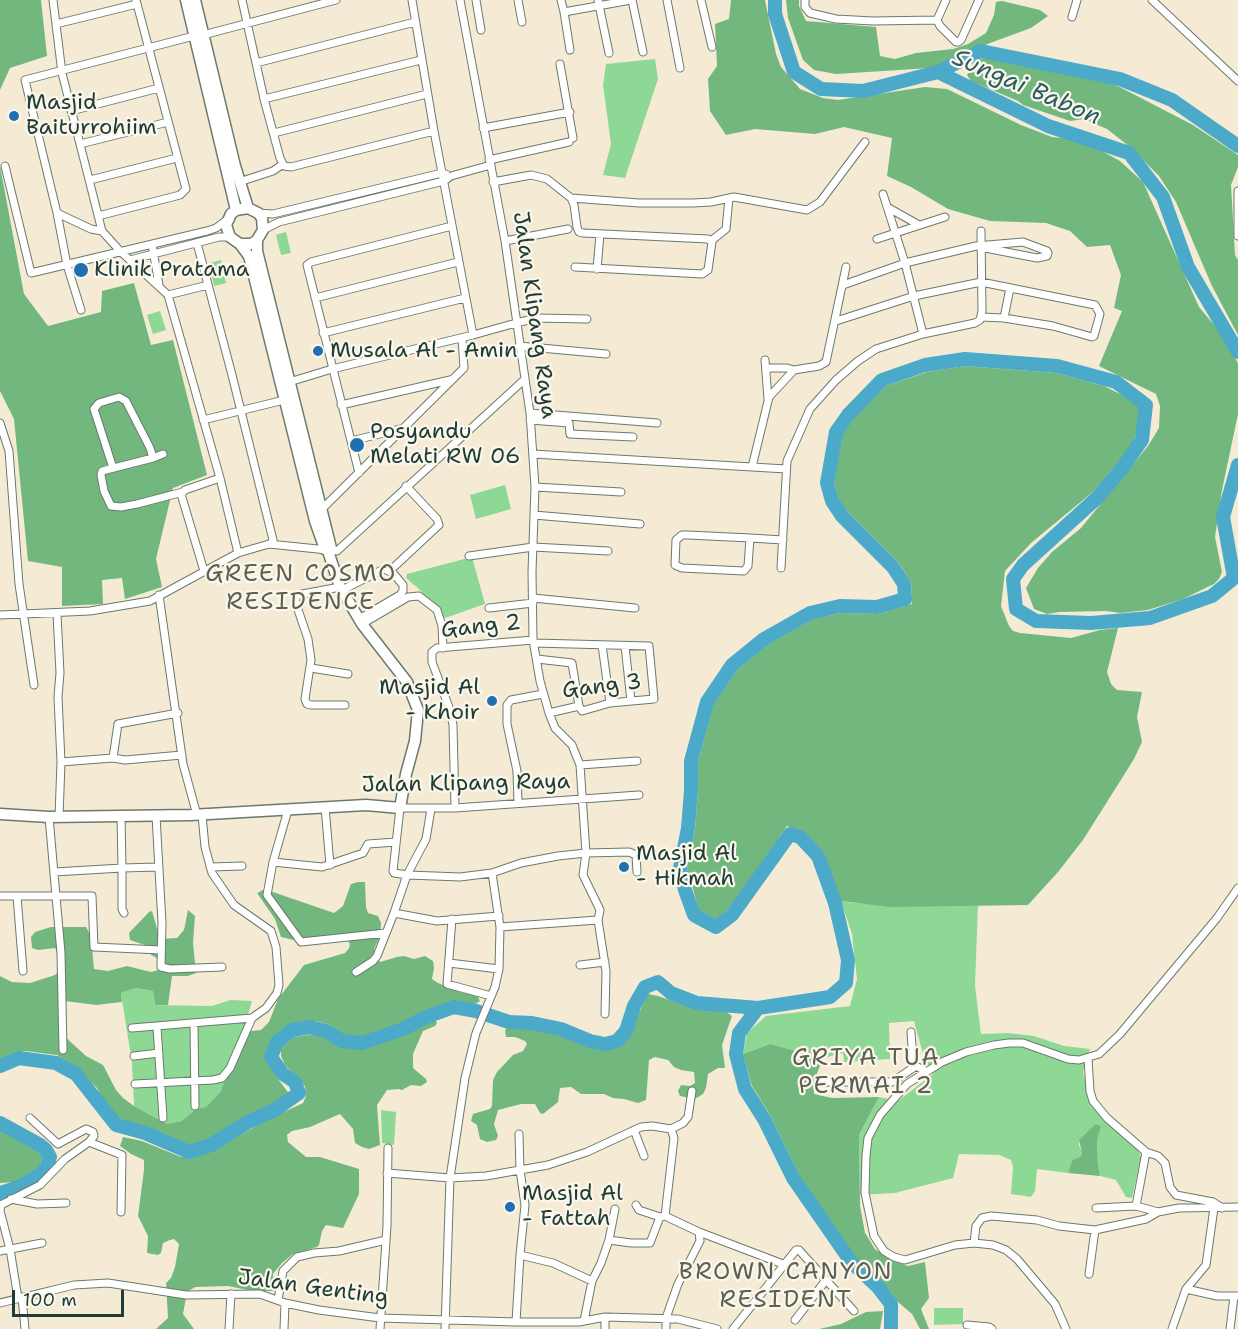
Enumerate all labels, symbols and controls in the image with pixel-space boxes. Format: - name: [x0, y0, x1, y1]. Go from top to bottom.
- water label: Sungai Babon: [947, 44, 1105, 132]
- place label: Masjid Baiturrohiim: [26, 90, 157, 142]
- marker: Masjid Baiturrohiim: [7, 109, 21, 123]
- street label: Jalan Klipang Raya: [506, 210, 562, 420]
- place label: Klinik Pratama: [94, 257, 250, 283]
- marker: Klinik Pratama: [72, 261, 90, 279]
- place label: Musala Al - Amin: [330, 338, 517, 364]
- marker: Musala Al - Amin: [311, 344, 325, 358]
- place label: Posyandu Melati RW 06: [370, 419, 520, 470]
- marker: Posyandu Melati RW 06: [348, 436, 366, 454]
- district label: GREEN COSMO RESIDENCE: [205, 561, 397, 617]
- street label: Gang 2: [440, 610, 522, 644]
- street label: Gang 3: [561, 669, 643, 705]
- place label: Masjid Al - Khoir: [379, 675, 480, 726]
- marker: Masjid Al - Khoir: [485, 694, 499, 708]
- street label: Jalan Klipang Raya: [361, 769, 571, 799]
- place label: Masjid Al - Hikmah: [636, 841, 737, 892]
- marker: Masjid Al - Hikmah: [617, 860, 631, 874]
- district label: GRIYA TUA PERMAI 2: [792, 1045, 940, 1101]
- place label: Masjid Al - Fattah: [522, 1181, 623, 1232]
- marker: Masjid Al - Fattah: [503, 1200, 517, 1214]
- district label: BROWN CANYON RESIDENT: [679, 1259, 893, 1315]
- street label: Jalan Genting: [236, 1264, 390, 1312]
- scale bar: [15, 1278, 128, 1316]
- text: 100 m: [23, 1288, 77, 1312]

